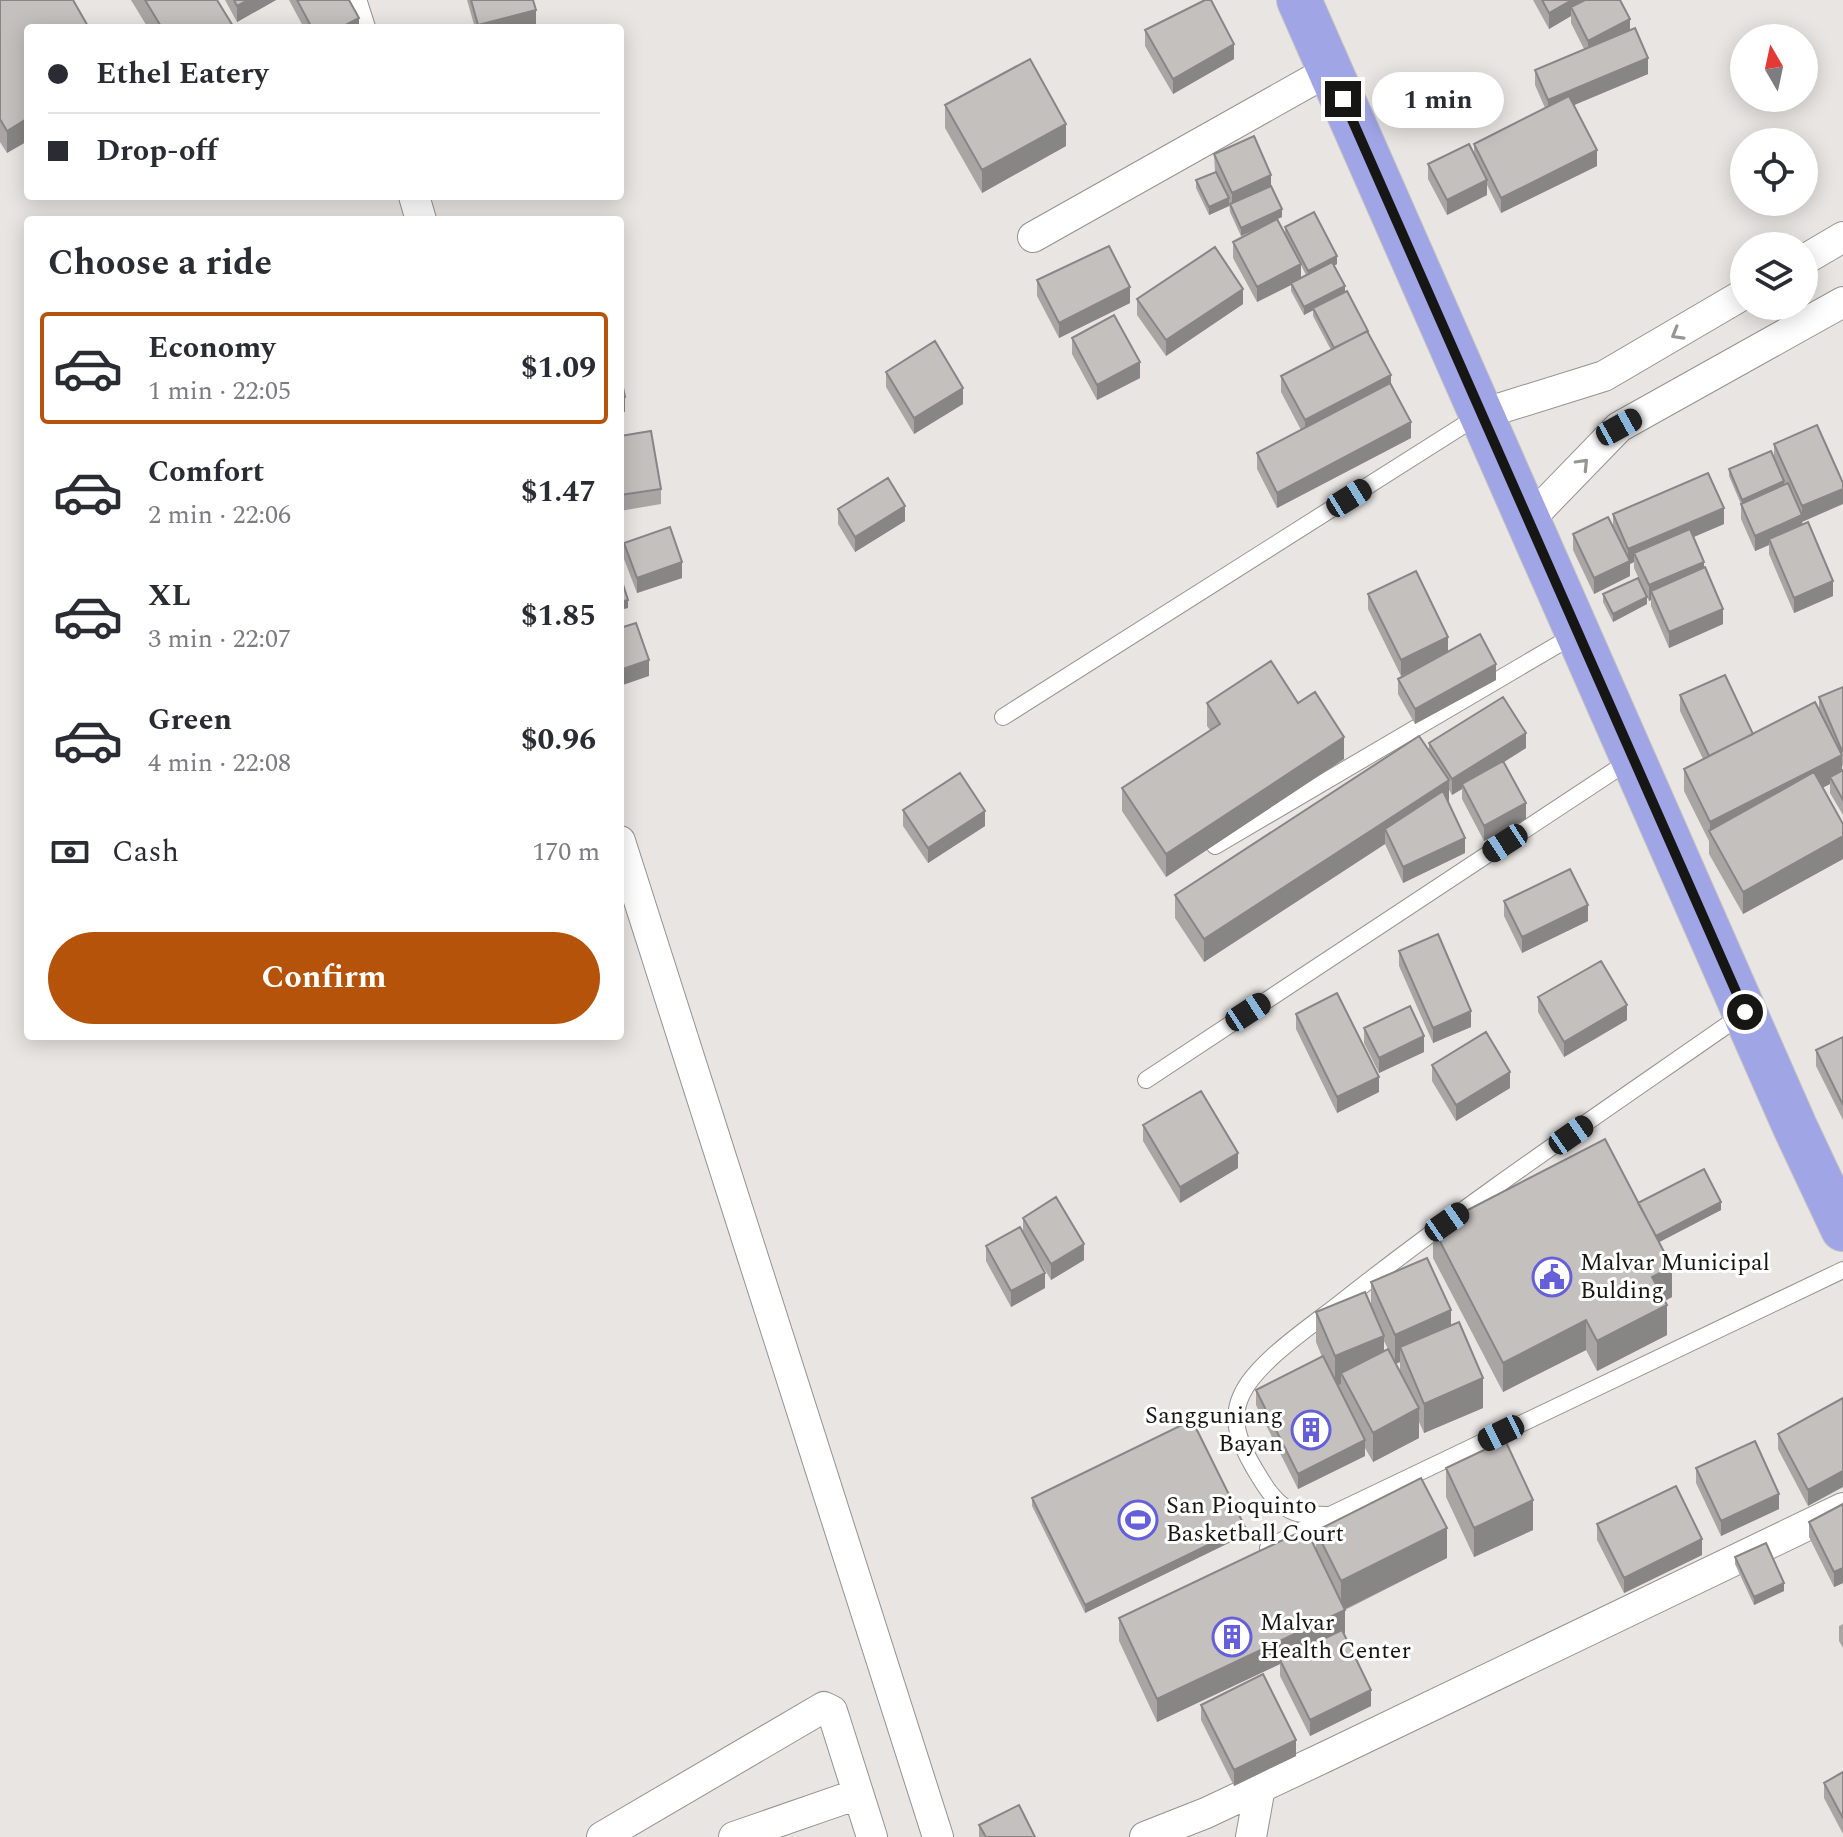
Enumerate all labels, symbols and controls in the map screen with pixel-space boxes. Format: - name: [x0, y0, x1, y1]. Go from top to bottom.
- north arrow: [1730, 24, 1818, 112]
- map controls: [1730, 24, 1818, 320]
- text: Ethel Eatery: [96, 51, 268, 97]
- callout: 1 min: [1371, 71, 1503, 127]
- text: 1 min: [1403, 80, 1473, 120]
- route end: [1325, 81, 1361, 117]
- text: Drop-off: [96, 128, 217, 174]
- button: locate: [1730, 128, 1818, 216]
- button: layers: [1730, 232, 1818, 320]
- text: Choose a ride: [48, 236, 272, 291]
- one-way arrow: [1671, 324, 1685, 340]
- text: Economy: [148, 325, 275, 371]
- icon: car: [52, 332, 124, 404]
- text: $1.09: [521, 345, 596, 391]
- text: 1 min · 22:05: [148, 371, 291, 411]
- car: [1592, 405, 1646, 449]
- text: Comfort: [148, 449, 264, 495]
- icon: car: [52, 456, 124, 528]
- one-way arrow: [1574, 459, 1588, 474]
- text: $1.47: [521, 469, 596, 515]
- car: [1322, 475, 1376, 521]
- text: 2 min · 22:06: [148, 495, 291, 535]
- text: XL: [148, 573, 191, 619]
- icon: car: [52, 580, 124, 652]
- text: $1.85: [521, 593, 596, 639]
- text: 3 min · 22:07: [148, 619, 291, 659]
- text: Green: [148, 697, 232, 743]
- icon: car: [52, 704, 124, 776]
- text: $0.96: [521, 717, 596, 763]
- text: 4 min · 22:08: [148, 743, 291, 783]
- car: [1478, 820, 1532, 866]
- text: Cash: [112, 829, 179, 875]
- icon: cash: [48, 830, 92, 874]
- text: 170 m: [532, 832, 600, 872]
- button: Confirm: [48, 932, 600, 1024]
- car: [1221, 989, 1275, 1035]
- route start: [1727, 994, 1763, 1030]
- car: [1544, 1111, 1598, 1159]
- car: [1420, 1198, 1474, 1246]
- place label: Malvar Municipal Bulding: [1580, 1245, 1770, 1309]
- public building icon: Malvar Municipal Bulding: [1531, 1256, 1573, 1298]
- place label: Sangguniang Bayan: [1145, 1398, 1283, 1462]
- building icon: Sangguniang Bayan: [1290, 1409, 1332, 1451]
- car: [1474, 1412, 1528, 1454]
- place label: San Pioquinto Basketball Court: [1166, 1488, 1344, 1552]
- sports icon: San Pioquinto Basketball Court: [1117, 1499, 1159, 1541]
- place label: Malvar Health Center: [1260, 1605, 1411, 1669]
- building icon: Malvar Health Center: [1211, 1616, 1253, 1658]

